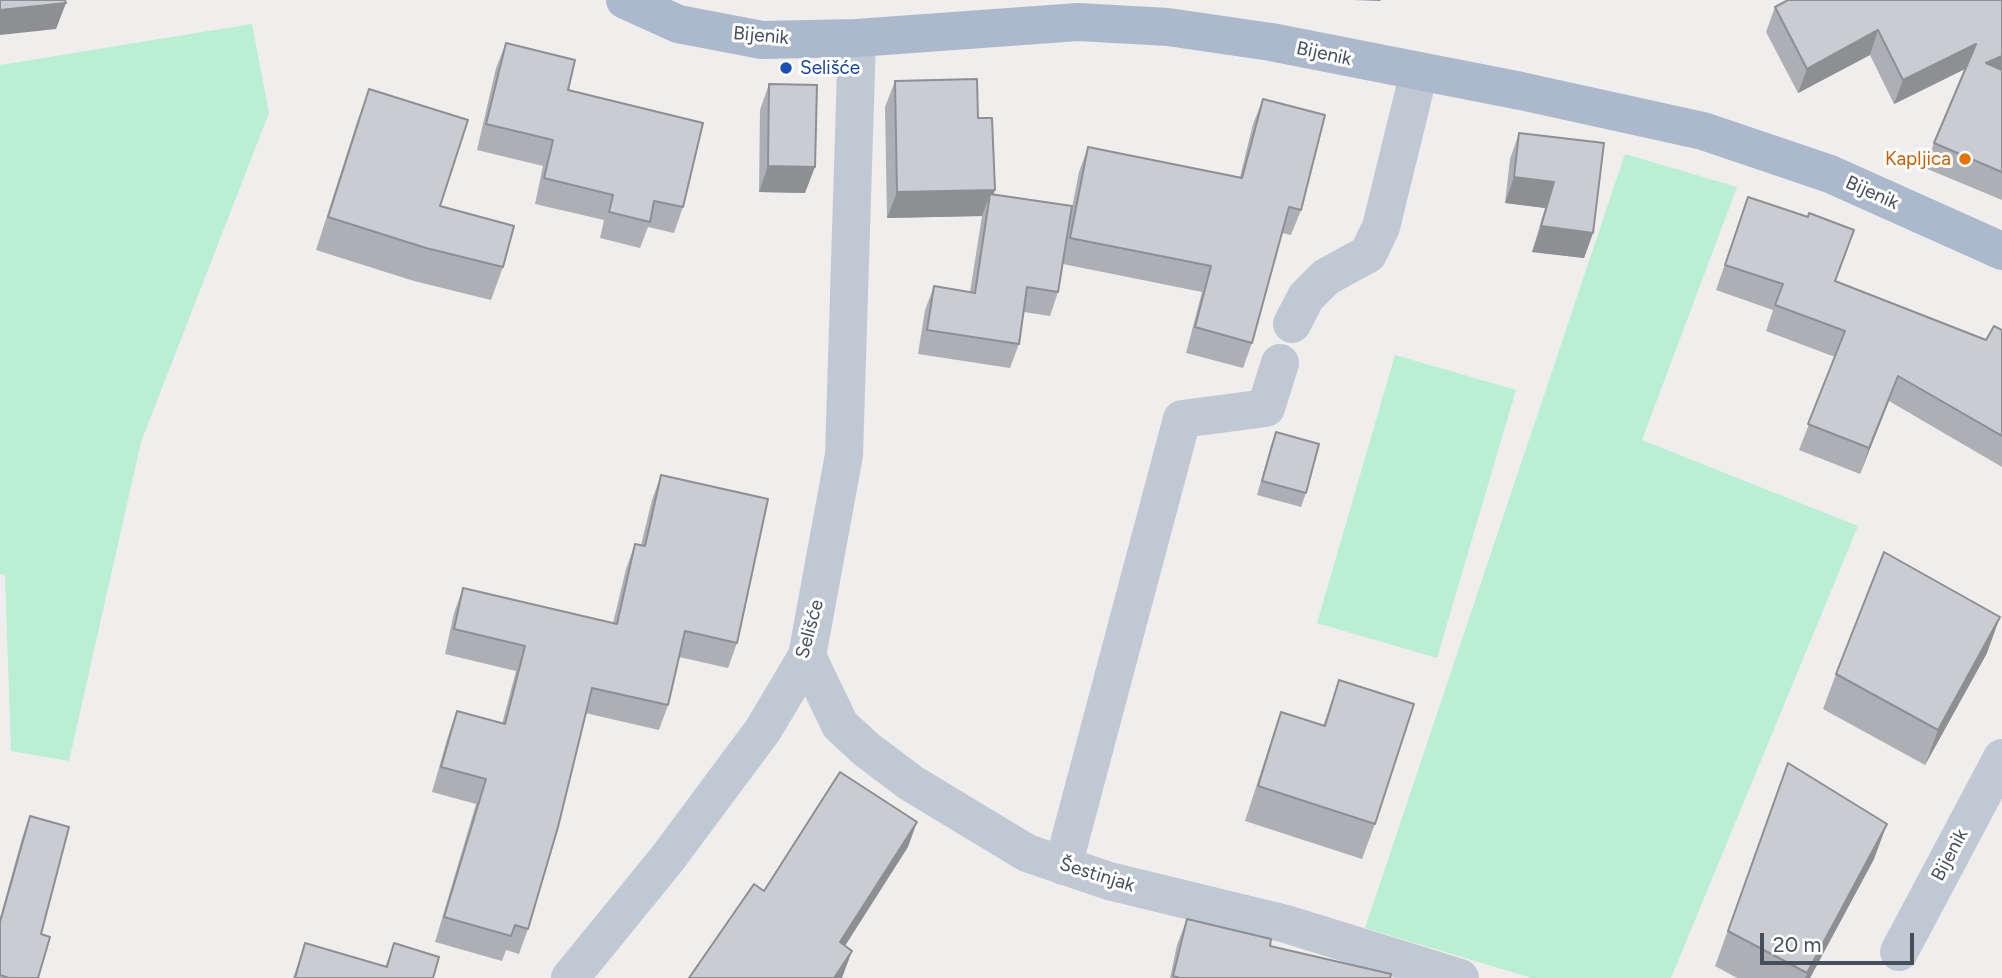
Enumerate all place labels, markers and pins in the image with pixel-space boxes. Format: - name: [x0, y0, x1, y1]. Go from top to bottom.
- place label: Selišće: [800, 57, 860, 79]
- marker: Selišće: [778, 60, 794, 76]
- place label: Kapljica: [1885, 148, 1951, 170]
- marker: Kapljica: [1957, 151, 1973, 167]

